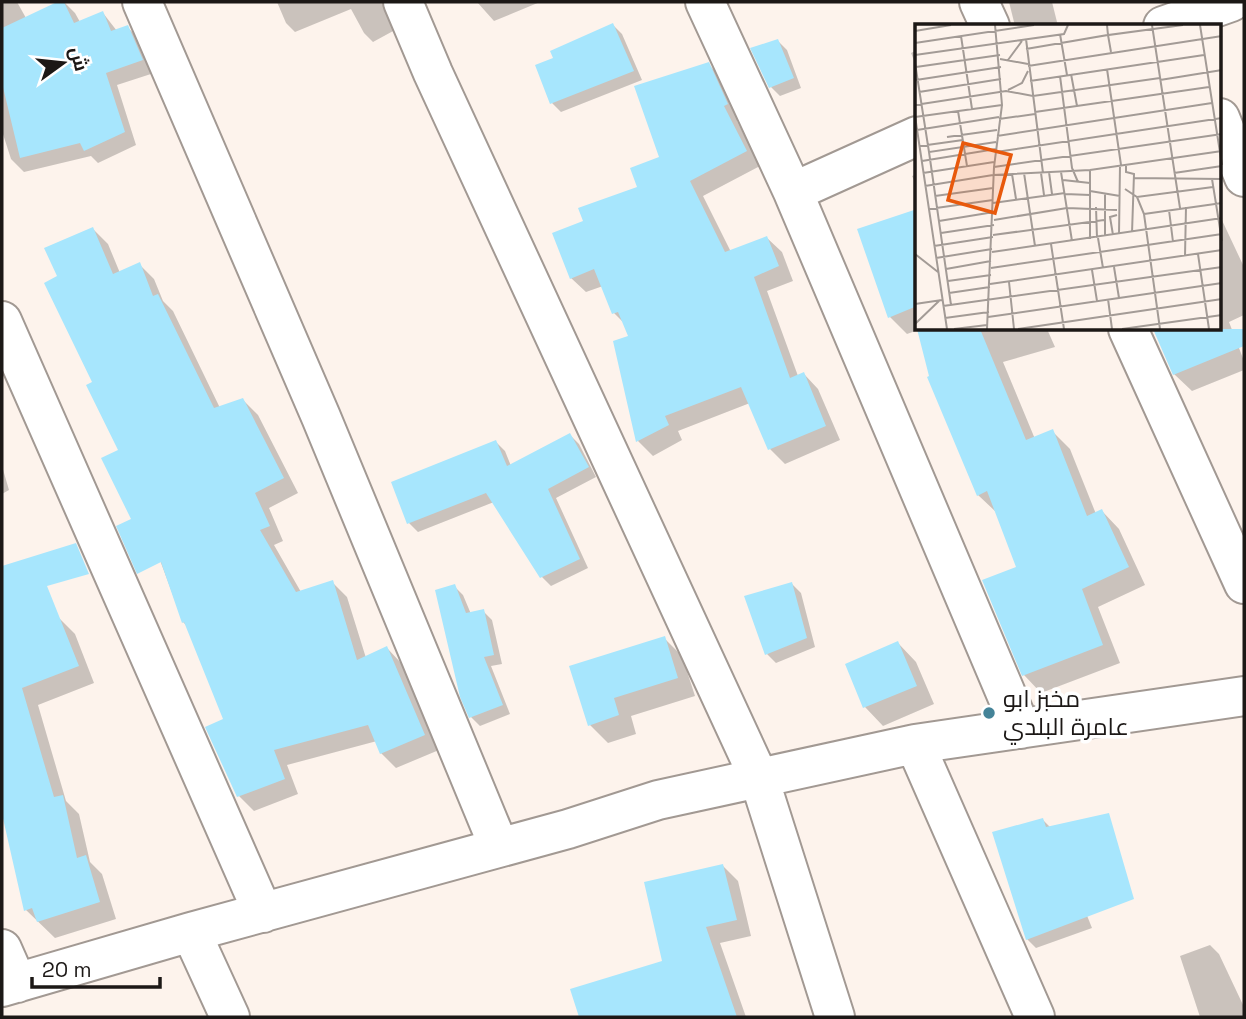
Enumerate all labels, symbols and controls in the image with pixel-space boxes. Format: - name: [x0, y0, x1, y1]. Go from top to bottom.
- inset map: [915, 24, 1222, 331]
- north arrow: [28, 28, 98, 98]
- text: ش: [64, 44, 94, 74]
- place label: مخبز ابو عامرة البلدي: [1003, 683, 1129, 745]
- marker: مخبز ابو عامرة البلدي: [981, 705, 997, 721]
- scale bar: [32, 946, 159, 990]
- text: 20 m: [42, 956, 92, 983]

